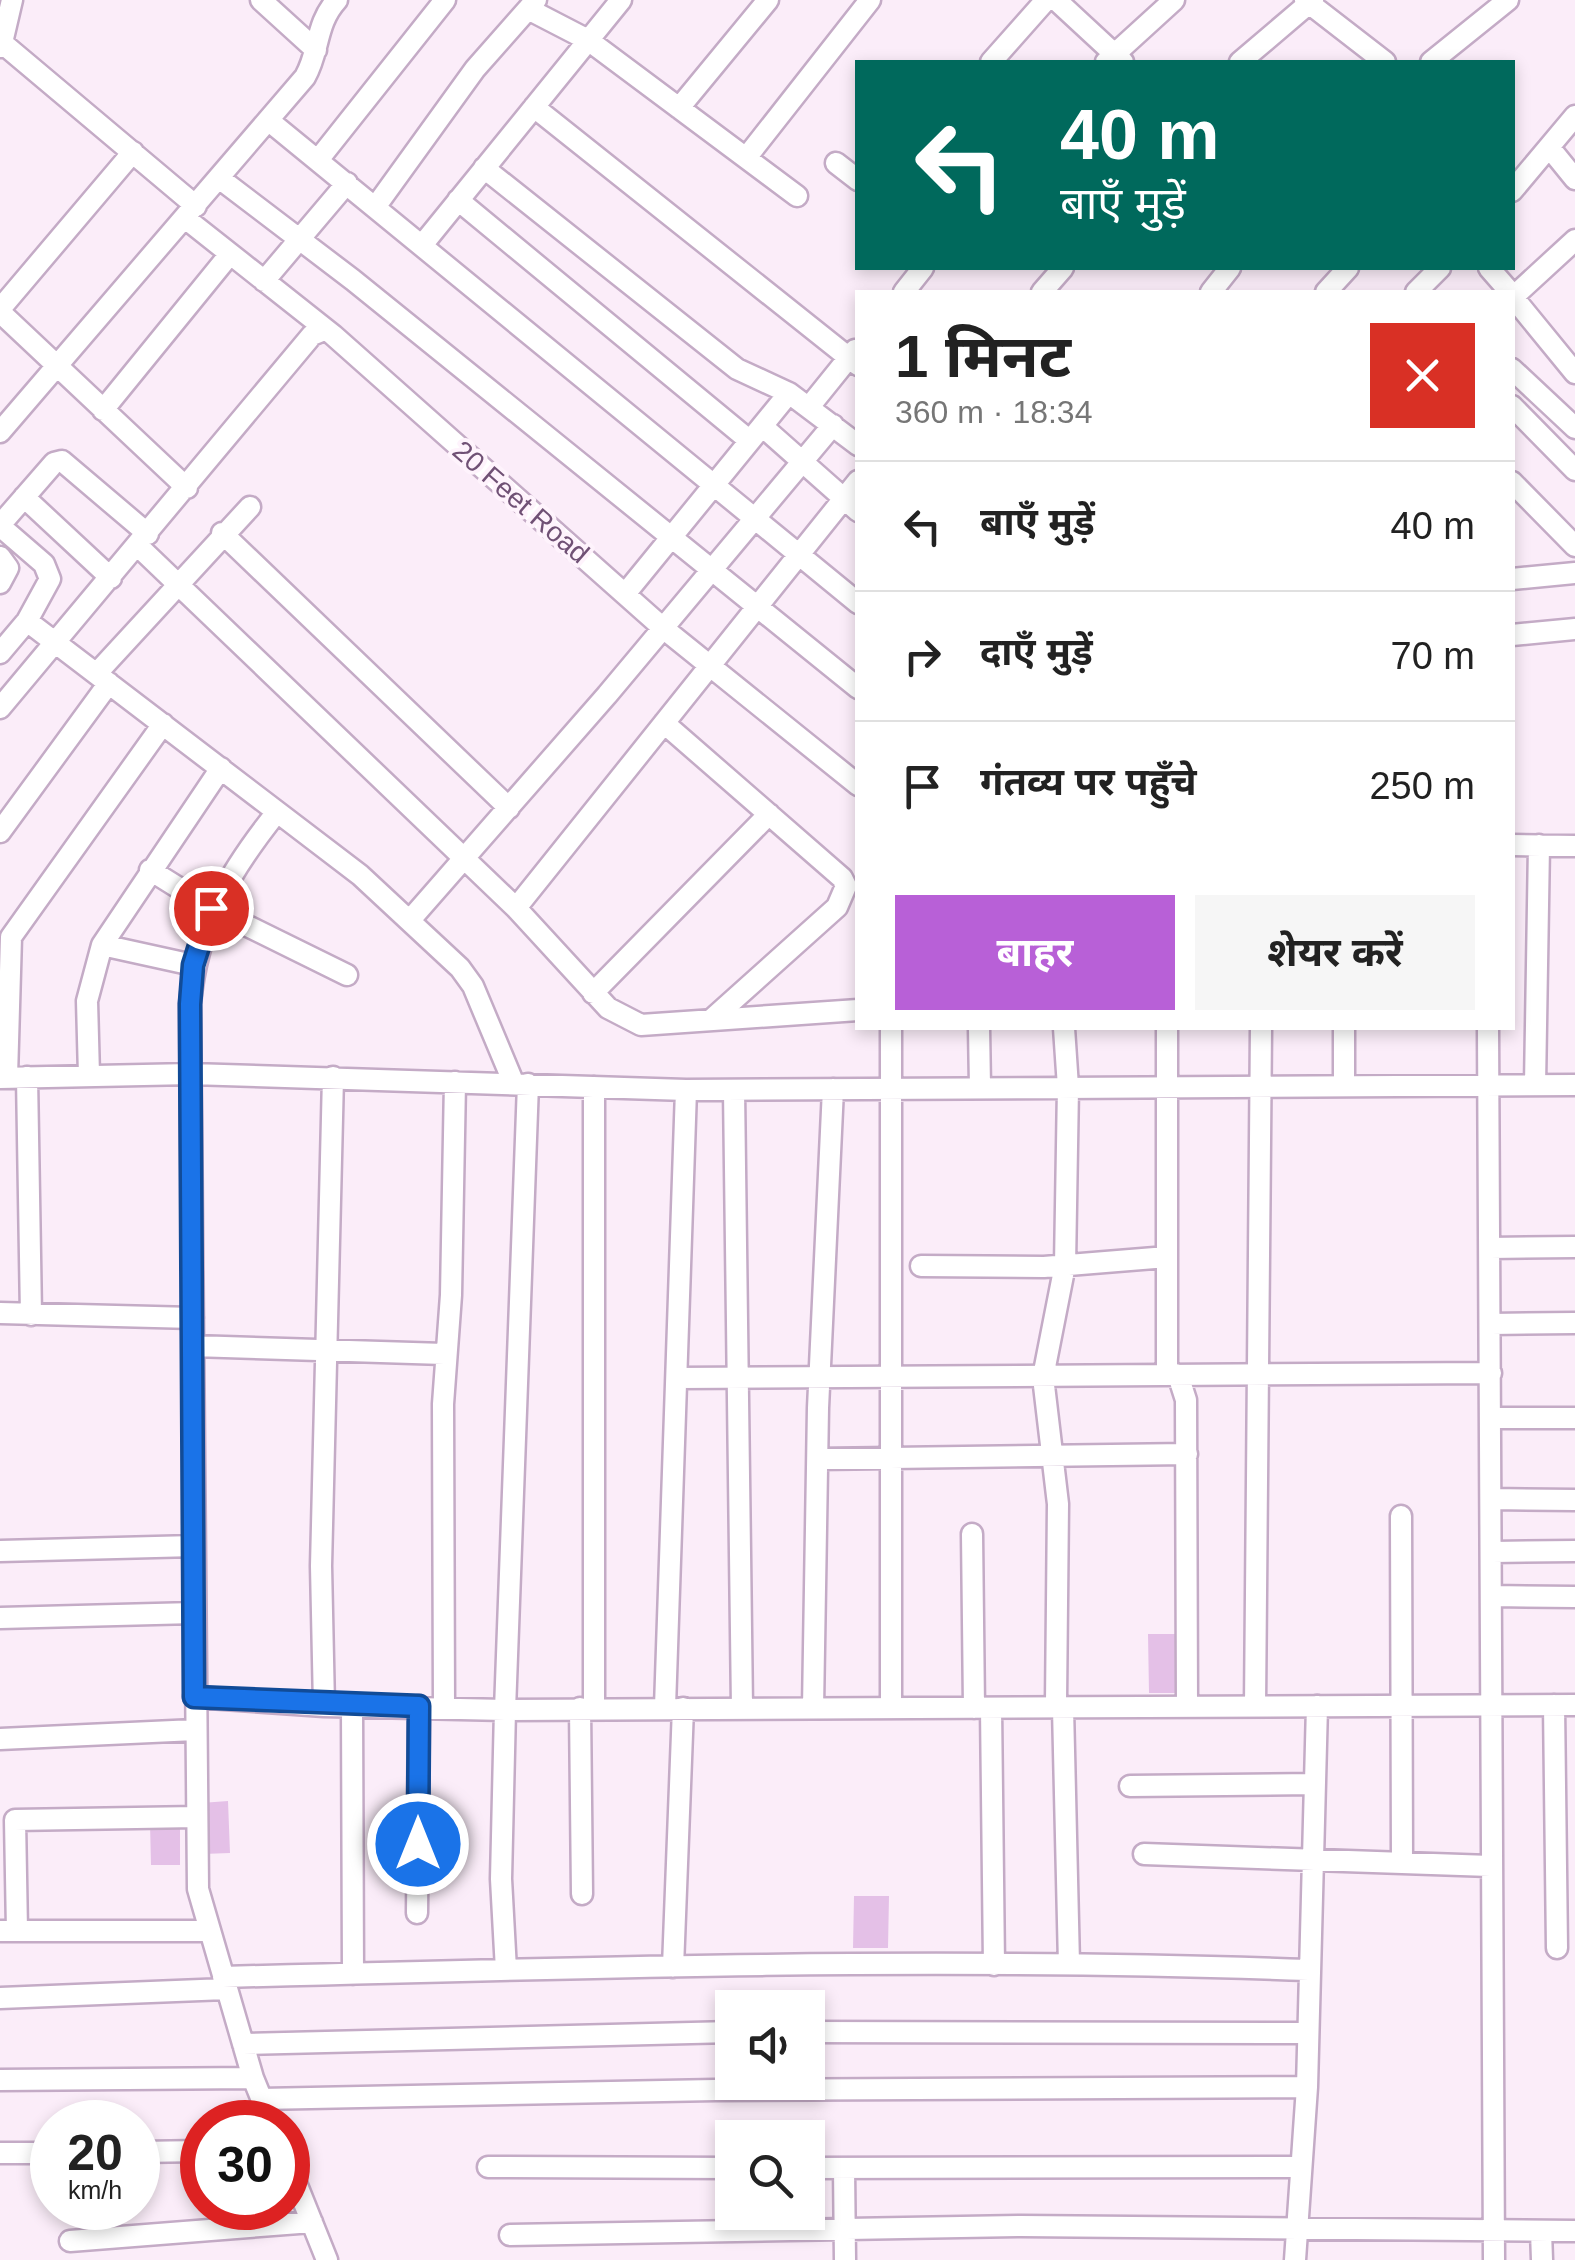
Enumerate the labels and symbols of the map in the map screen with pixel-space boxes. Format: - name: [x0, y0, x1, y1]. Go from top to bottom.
- street label: 20 Feet Road: [447, 435, 595, 569]
- pin: [169, 866, 254, 951]
- position arrow: [366, 1792, 470, 1896]
- speed limit sign: 30: [180, 2100, 310, 2230]

